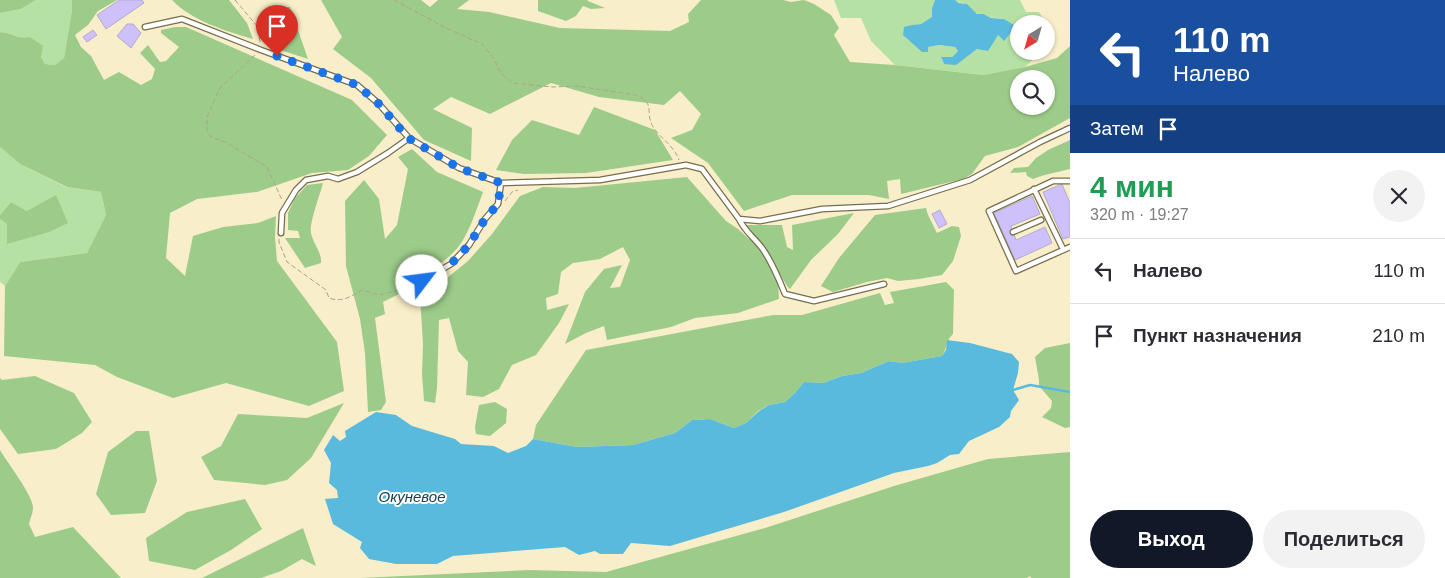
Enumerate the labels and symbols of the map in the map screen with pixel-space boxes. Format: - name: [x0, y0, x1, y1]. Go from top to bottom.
- pin: [256, 5, 298, 56]
- north arrow: [1010, 15, 1055, 60]
- position arrow: [395, 254, 447, 306]
- water label: Окуневое: [378, 488, 446, 505]

